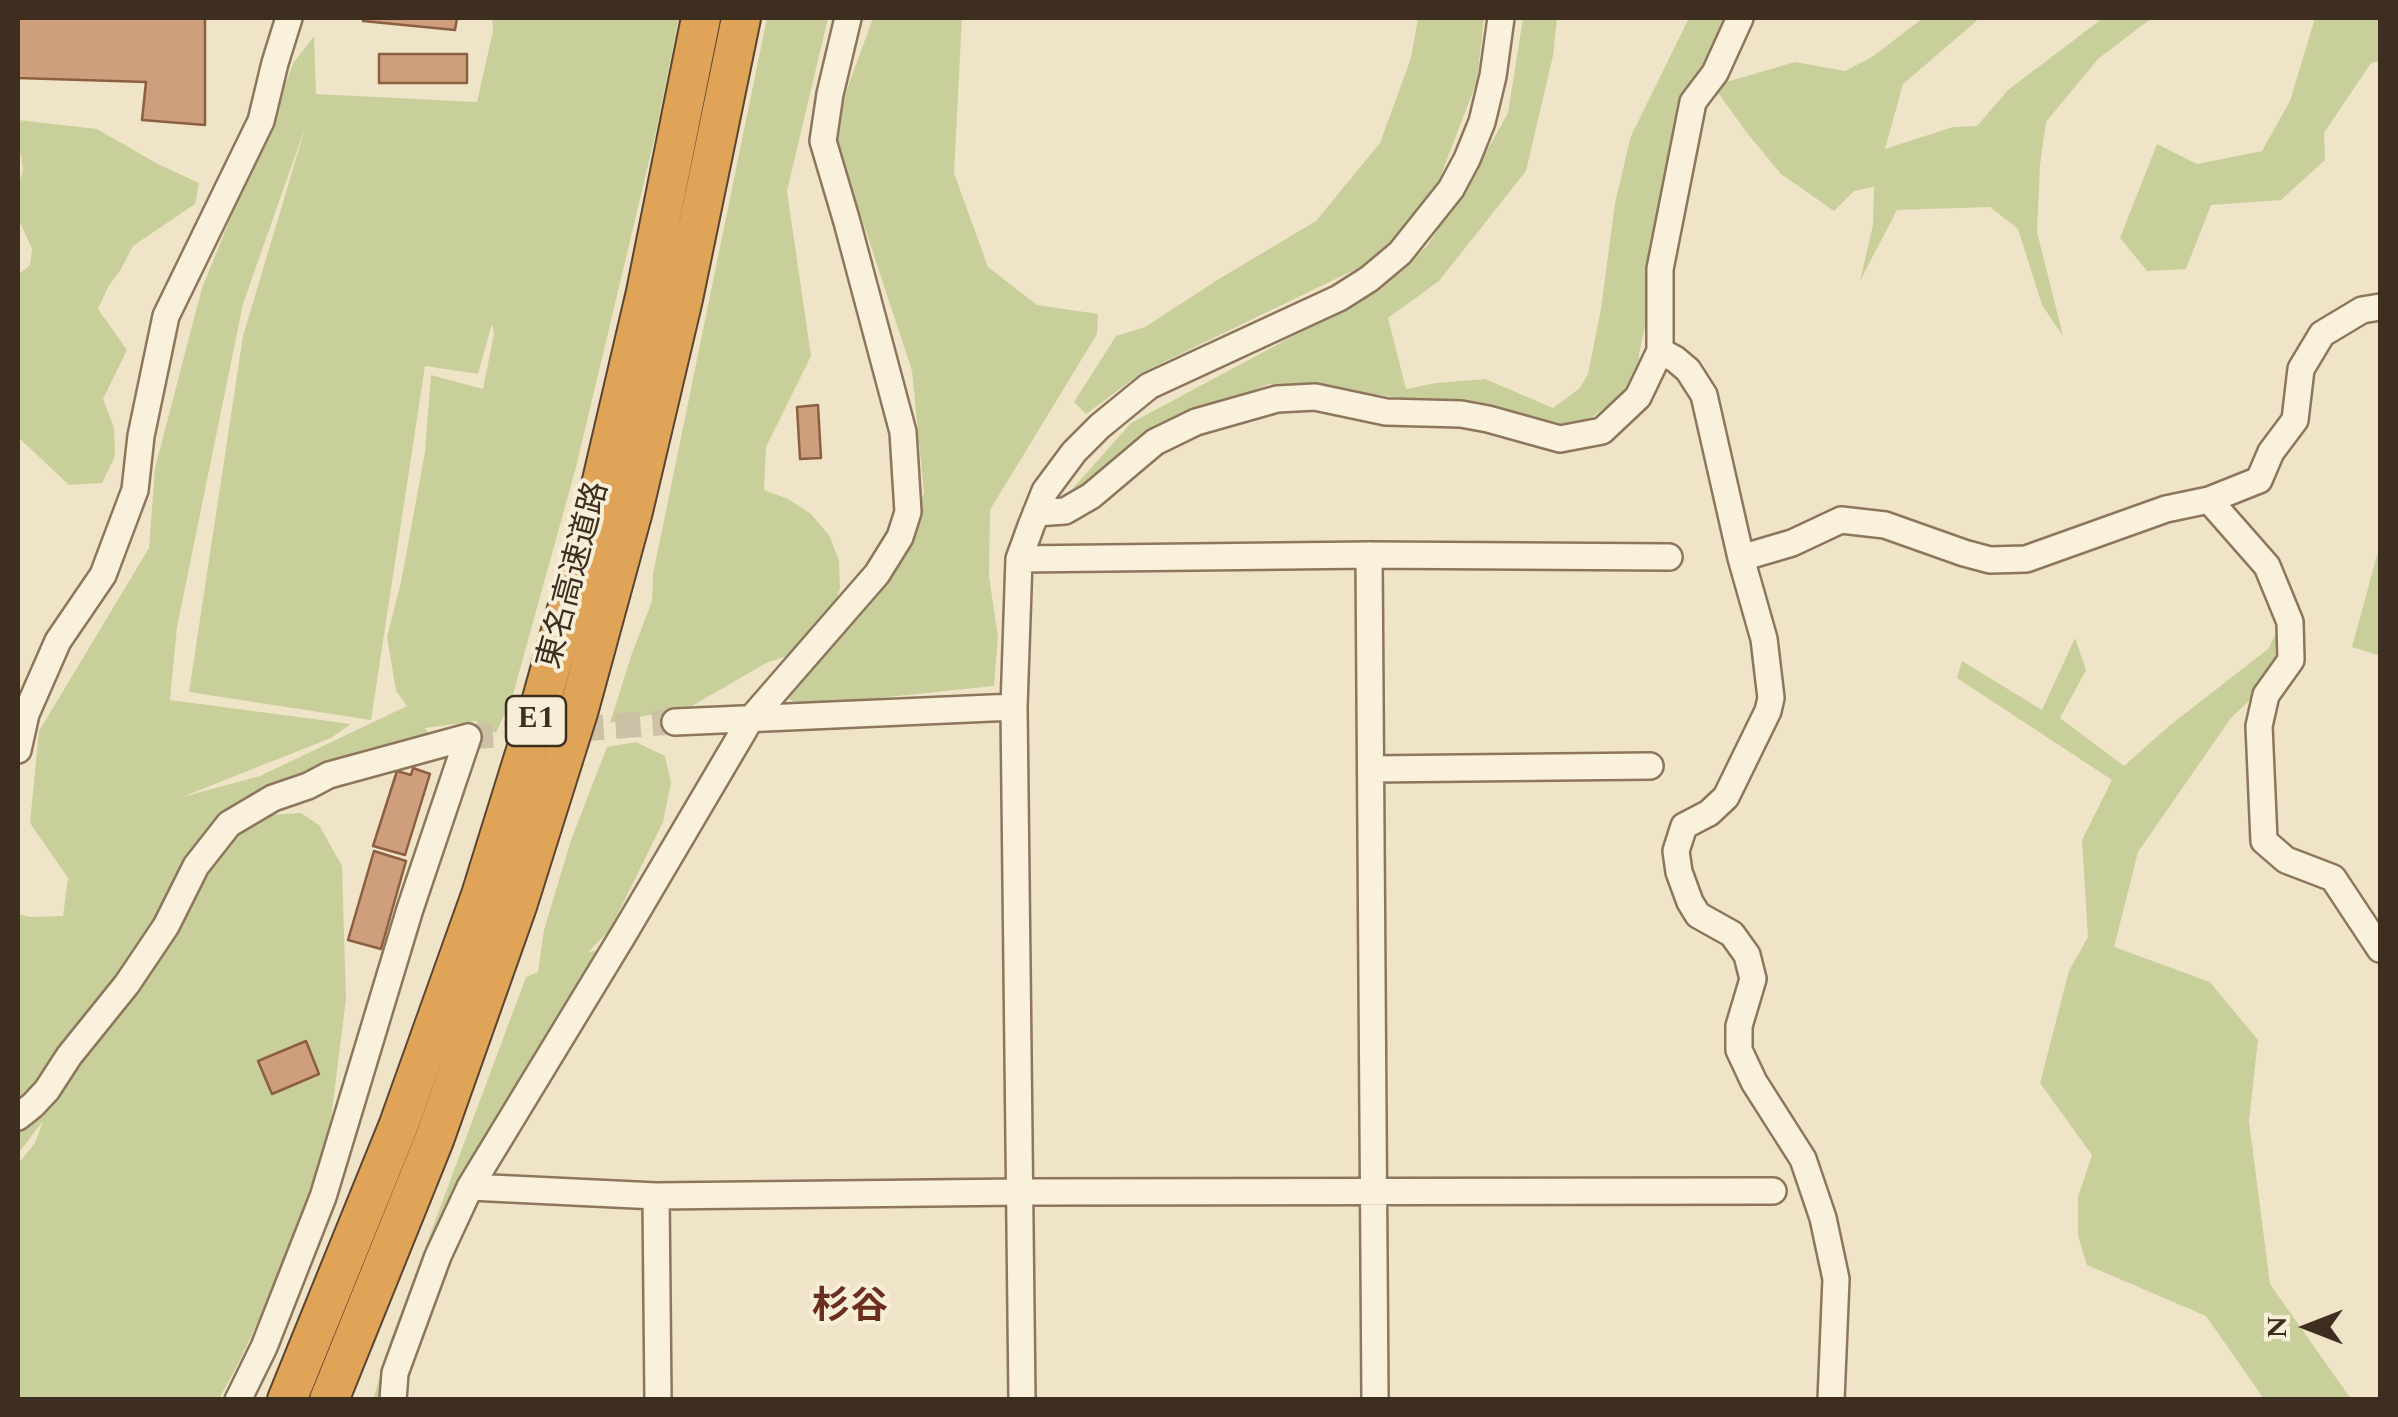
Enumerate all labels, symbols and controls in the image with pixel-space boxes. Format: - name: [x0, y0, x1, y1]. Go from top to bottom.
- street label: 東名高速道路: [533, 478, 619, 674]
- road number: E1: [506, 696, 566, 746]
- north arrow: [2258, 1277, 2358, 1377]
- district label: 杉谷: [812, 1288, 888, 1334]
- text: N: [2256, 1316, 2299, 1338]

